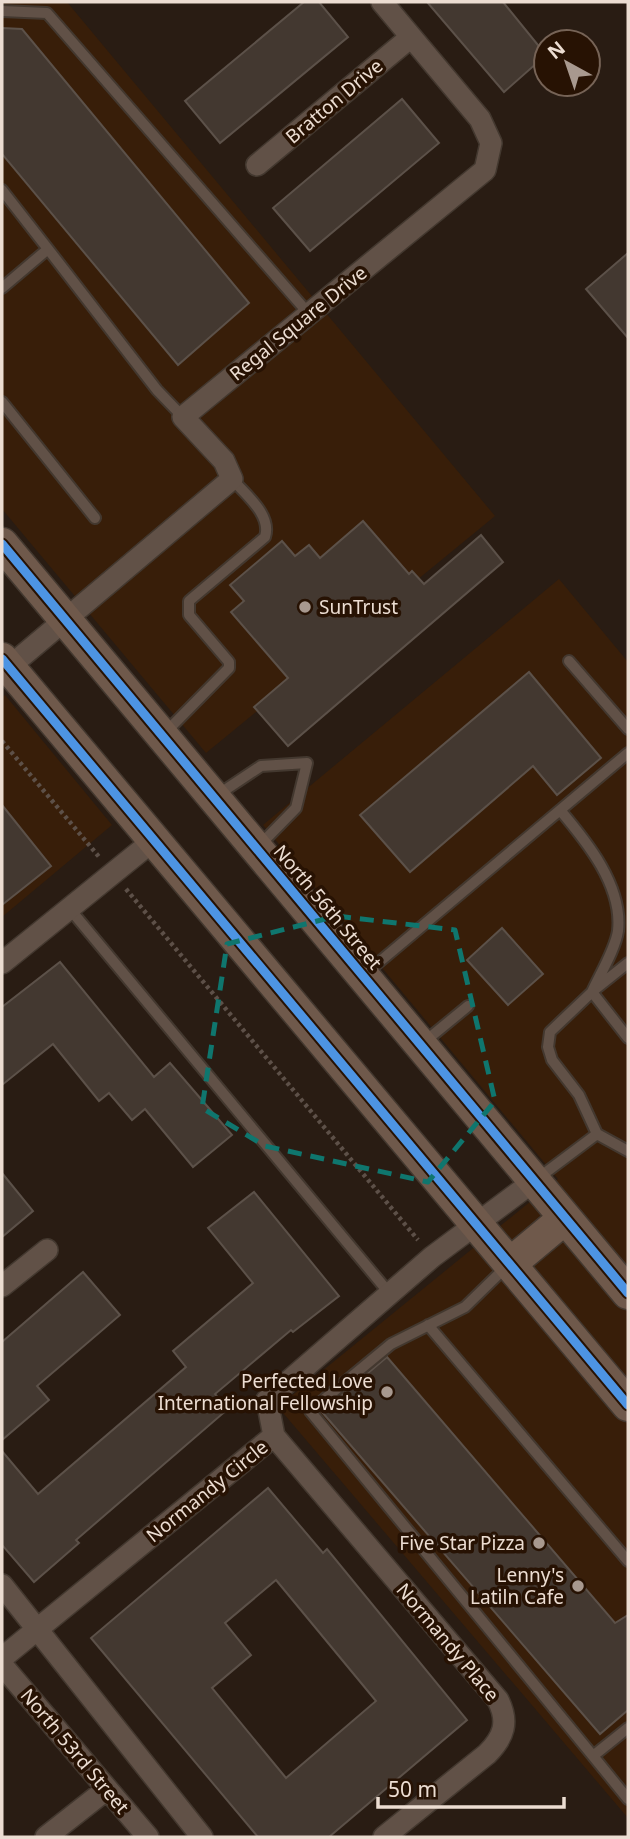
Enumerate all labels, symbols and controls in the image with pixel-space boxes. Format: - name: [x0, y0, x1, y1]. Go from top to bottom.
- north arrow: [532, 28, 602, 98]
- text: N: [542, 35, 570, 65]
- street label: Bratton Drive: [280, 53, 388, 149]
- street label: Regal Square Drive: [224, 260, 372, 386]
- place label: SunTrust: [319, 594, 398, 620]
- marker: SunTrust: [297, 599, 313, 615]
- street label: North 56th Street: [268, 839, 388, 975]
- place label: Perfected Love International Fellowship: [158, 1368, 373, 1416]
- marker: Perfected Love International Fellowship: [379, 1384, 395, 1400]
- street label: Normandy Circle: [141, 1434, 273, 1548]
- place label: Five Star Pizza: [399, 1530, 525, 1556]
- marker: Five Star Pizza: [531, 1535, 547, 1551]
- place label: Lenny's Latiln Cafe: [470, 1562, 564, 1610]
- street label: Normandy Place: [391, 1577, 505, 1707]
- marker: Lenny's Latiln Cafe: [570, 1578, 586, 1594]
- street label: North 53rd Street: [15, 1683, 135, 1819]
- scale bar: [378, 1766, 564, 1810]
- text: 50 m: [388, 1775, 437, 1803]

